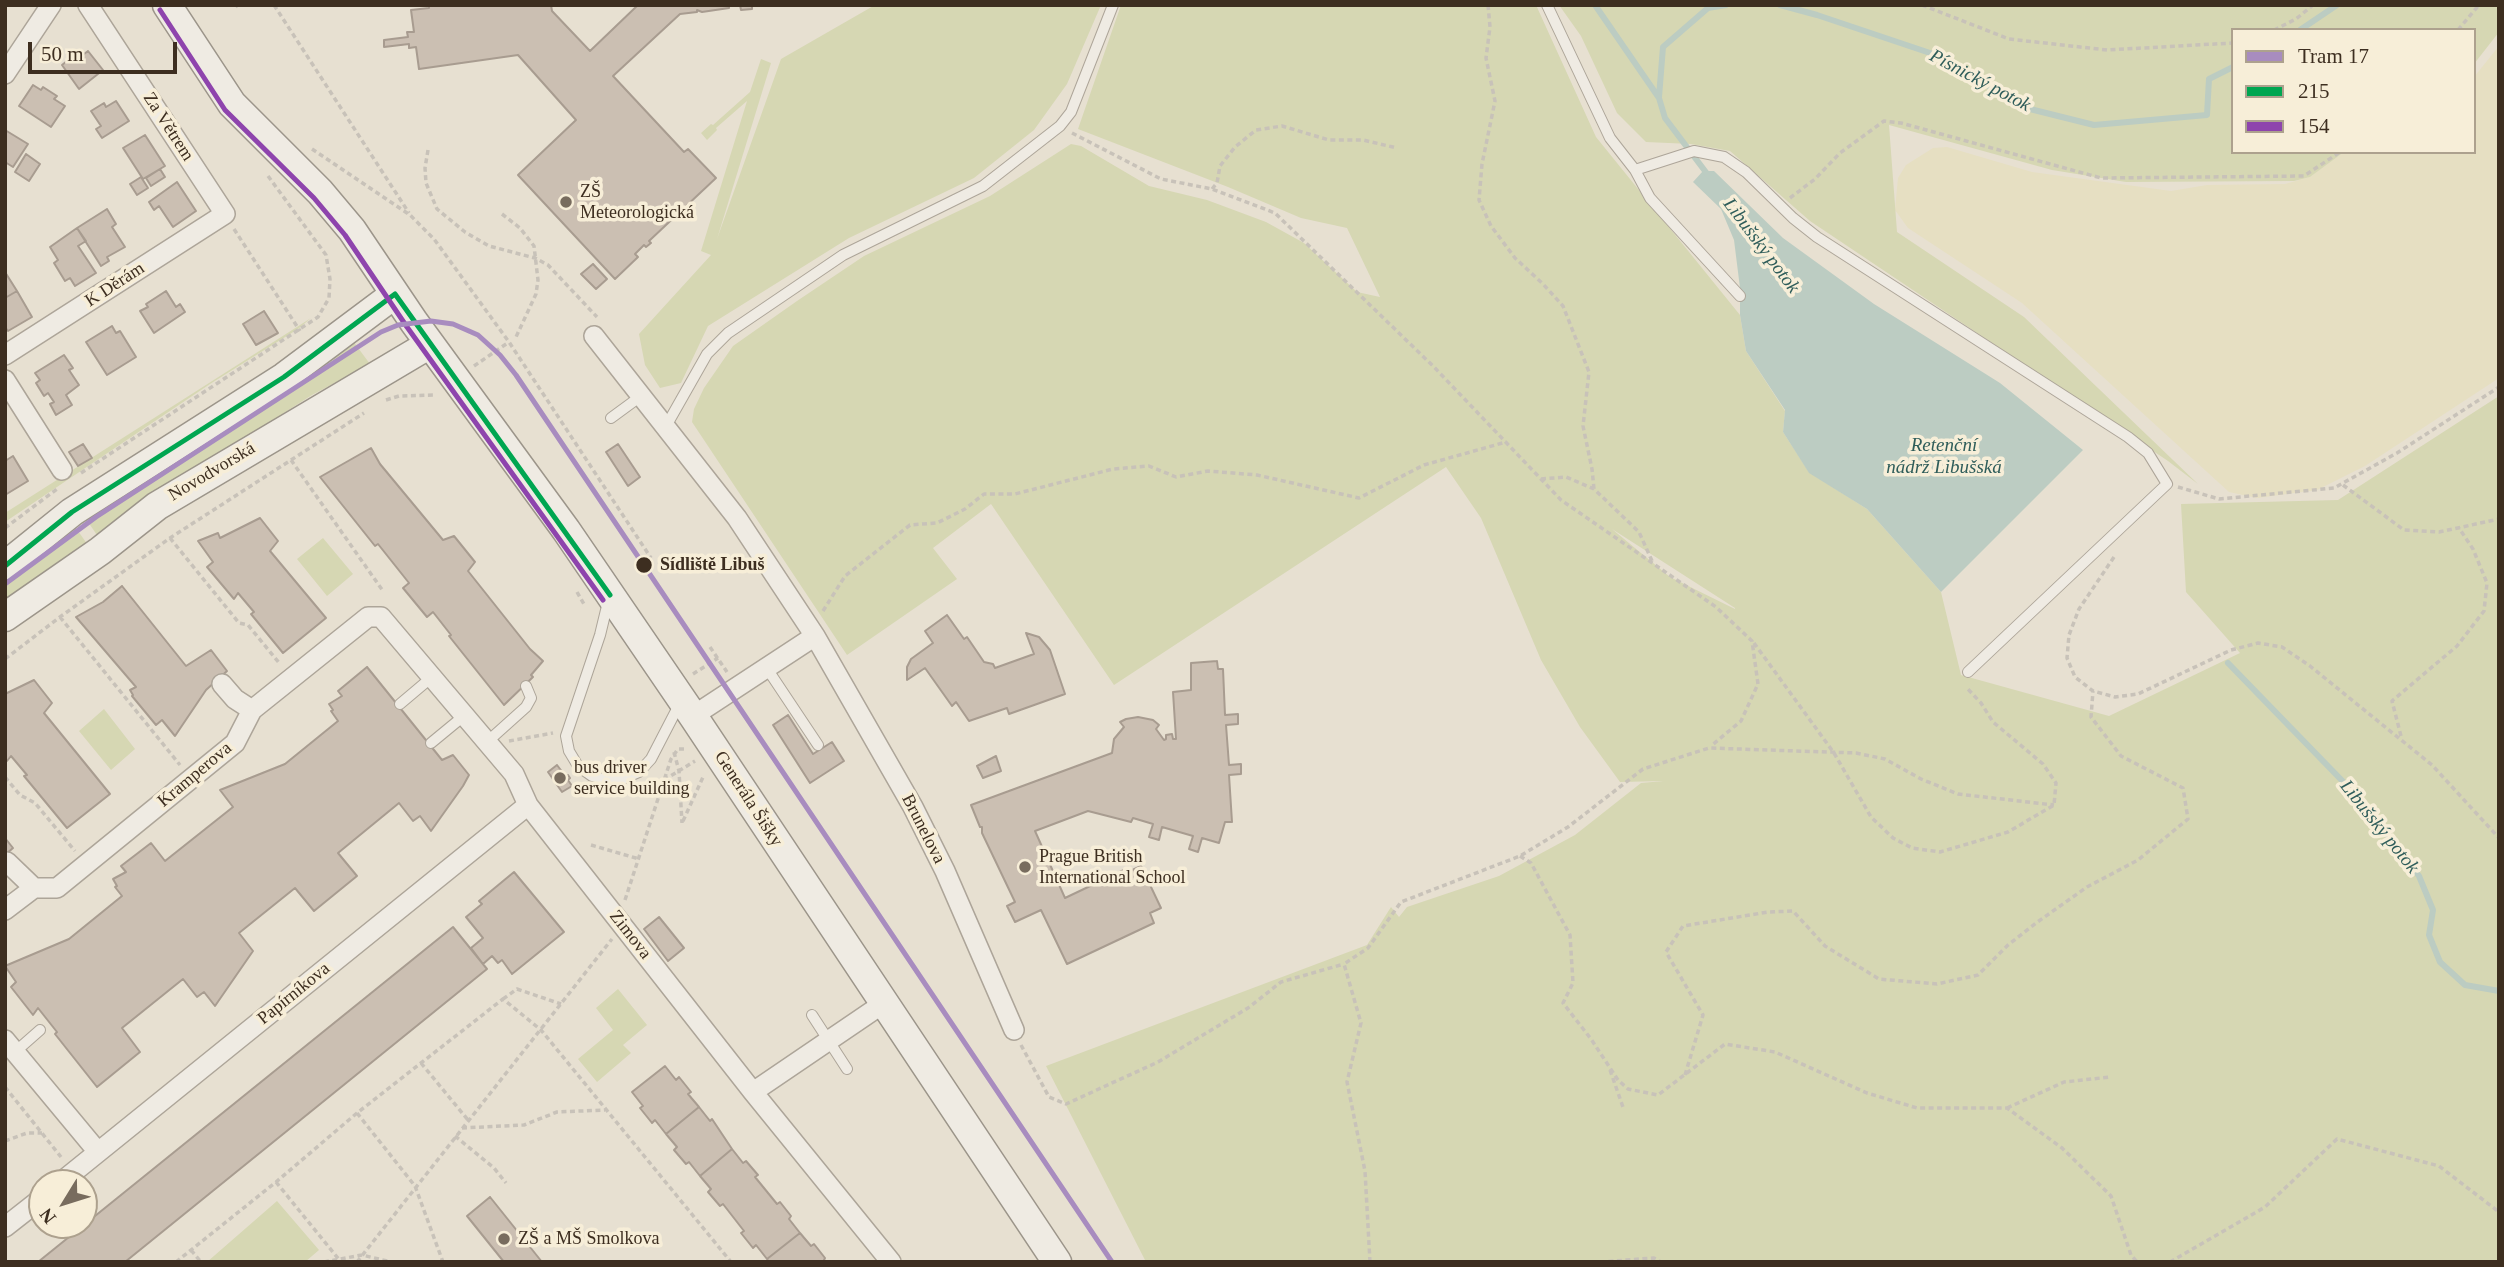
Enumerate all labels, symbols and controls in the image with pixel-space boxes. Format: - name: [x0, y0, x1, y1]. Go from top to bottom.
- scale bar: [32, 28, 180, 72]
- legend: [2231, 28, 2476, 154]
- text: 50 m: [41, 42, 84, 66]
- text: Tram 17: [2298, 44, 2369, 68]
- water label: Písnický potok: [1926, 45, 2034, 117]
- text: 215: [2298, 79, 2330, 103]
- street label: Za Větrem: [138, 89, 198, 165]
- text: 154: [2298, 114, 2330, 138]
- place label: ZŠ Meteorologická: [580, 181, 694, 224]
- marker: ZŠ Meteorologická: [558, 194, 574, 210]
- water label: Libušský potok: [1718, 194, 1804, 298]
- street label: K Děrám: [81, 258, 149, 312]
- water label: Retenční nádrž Libušská: [1886, 435, 2002, 479]
- street label: Novodvorská: [165, 438, 259, 506]
- place label: Sídliště Libuš: [660, 554, 765, 576]
- marker: Sídliště Libuš: [634, 555, 654, 575]
- street label: Kramperova: [154, 738, 236, 812]
- street label: Generála Šišky: [709, 747, 787, 851]
- place label: bus driver service building: [574, 757, 689, 800]
- marker: bus driver service building: [552, 770, 568, 786]
- water label: Libušský potok: [2334, 776, 2424, 878]
- street label: Brunelova: [896, 791, 950, 867]
- place label: Prague British International School: [1039, 846, 1185, 888]
- marker: Prague British International School: [1017, 859, 1033, 875]
- street label: Zimova: [604, 906, 656, 964]
- street label: Papírníkova: [253, 958, 335, 1030]
- north arrow: [28, 1169, 98, 1239]
- text: N: [35, 1204, 60, 1228]
- place label: ZŠ a MŠ Smolkova: [518, 1228, 660, 1250]
- marker: ZŠ a MŠ Smolkova: [496, 1231, 512, 1247]

